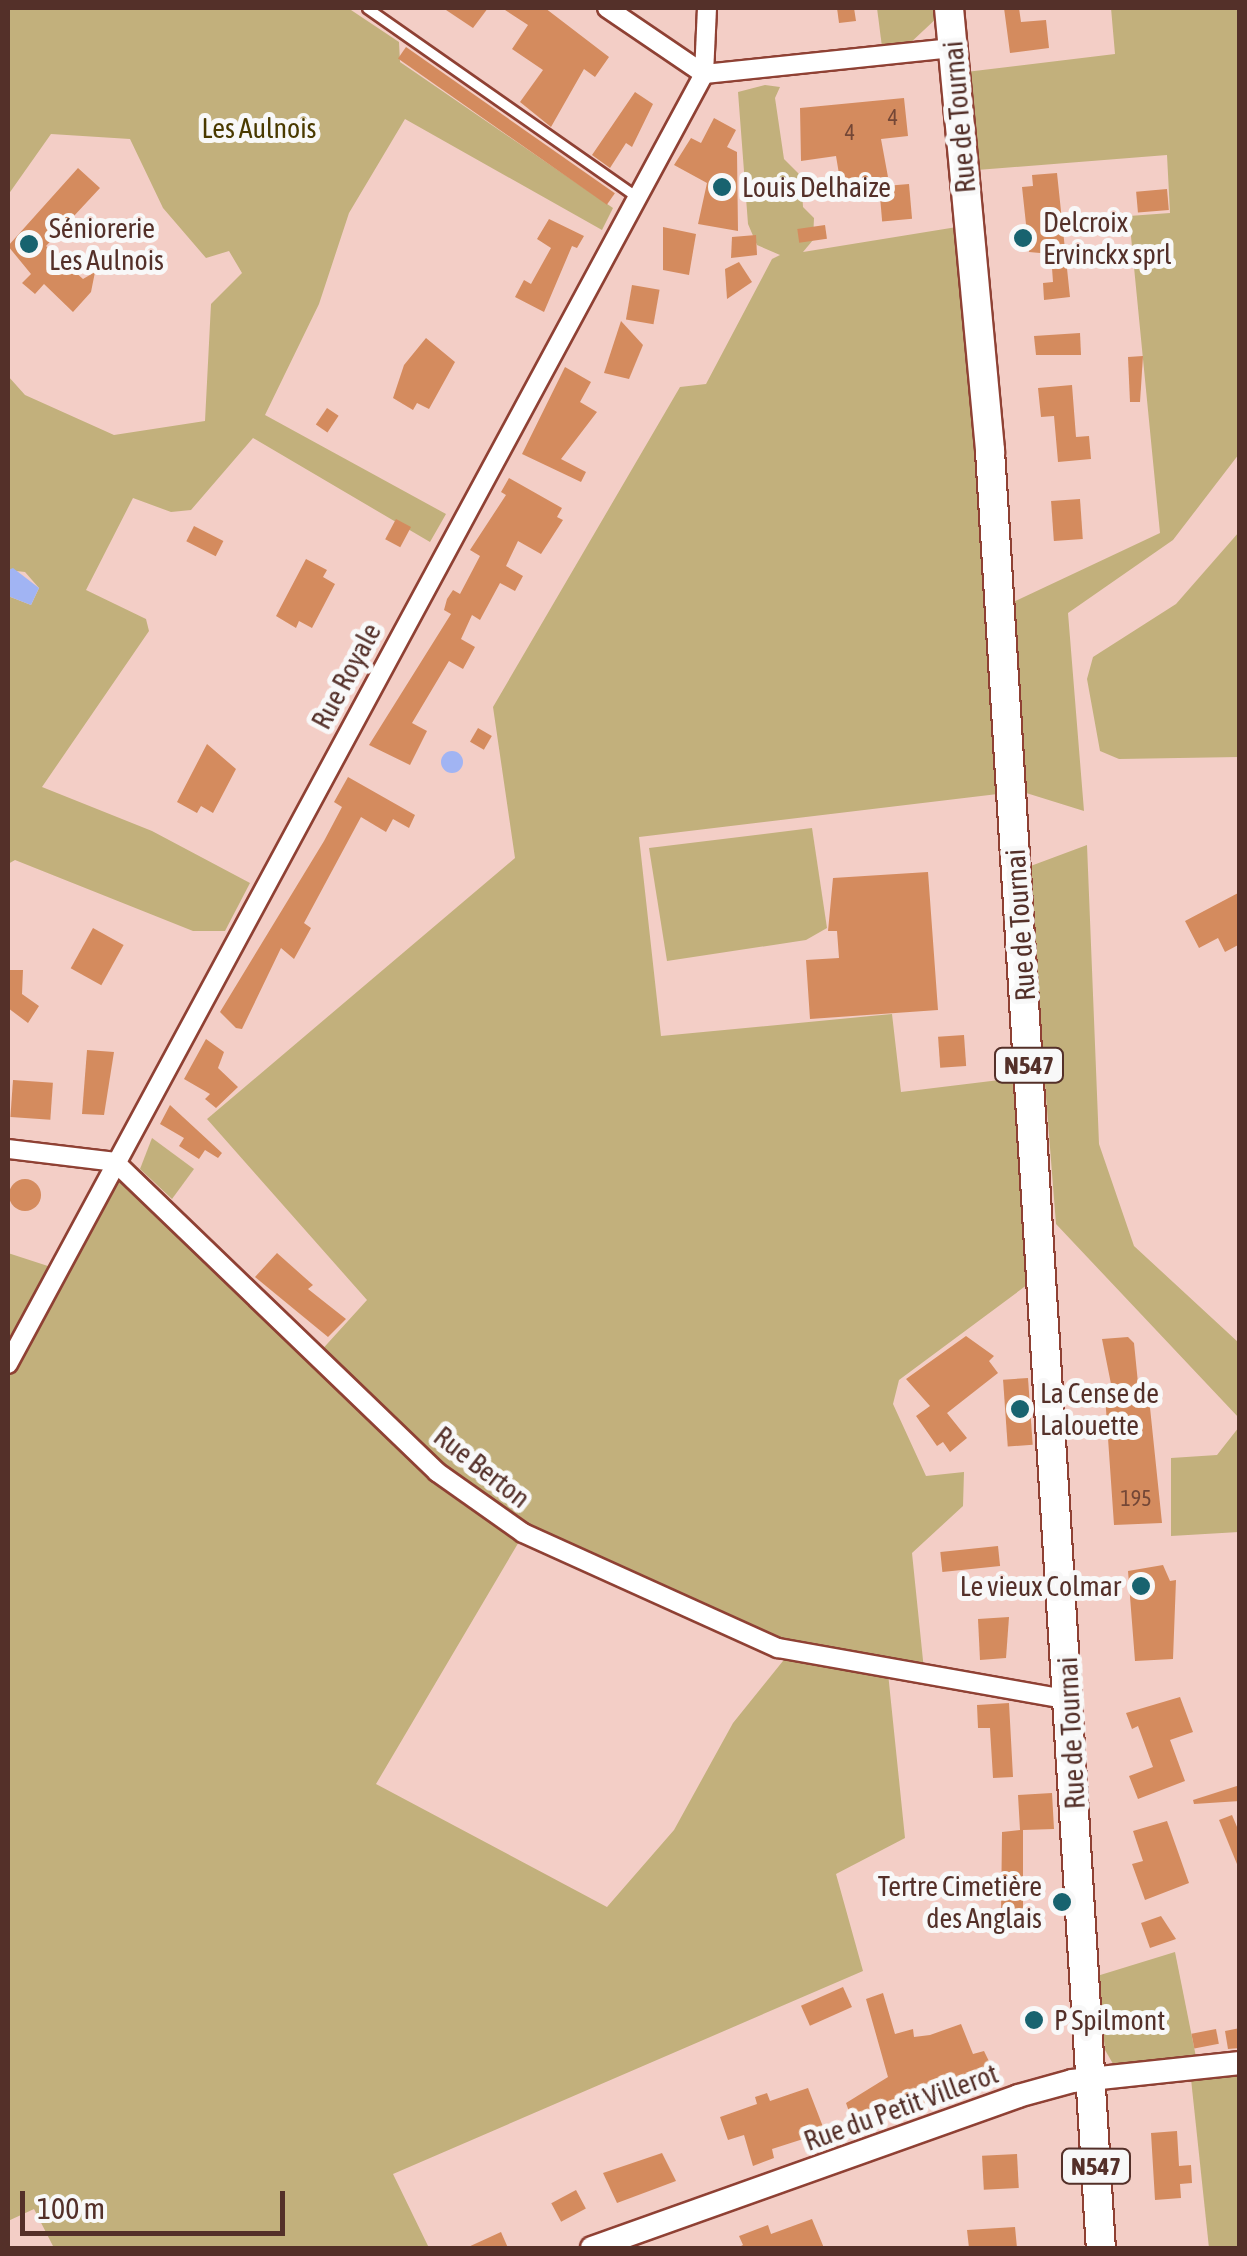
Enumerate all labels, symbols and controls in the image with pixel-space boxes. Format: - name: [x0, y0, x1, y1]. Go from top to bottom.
- street label: Rue de Tournai: [936, 40, 982, 194]
- house number: 4: [888, 105, 898, 131]
- park label: Les Aulnois: [202, 111, 316, 145]
- house number: 4: [845, 120, 855, 146]
- place label: Louis Delhaize: [742, 170, 891, 204]
- marker: Louis Delhaize: [711, 176, 733, 198]
- place label: Delcroix Ervinckx sprl: [1043, 205, 1171, 271]
- place label: Séniorerie Les Aulnois: [49, 211, 164, 277]
- marker: Delcroix Ervinckx sprl: [1012, 227, 1034, 249]
- marker: Séniorerie Les Aulnois: [18, 233, 40, 255]
- street label: Rue Royale: [304, 617, 388, 735]
- street label: Rue de Tournai: [998, 848, 1042, 1002]
- road number: N547: [994, 1045, 1064, 1085]
- place label: La Cense de Lalouette: [1040, 1376, 1159, 1442]
- marker: La Cense de Lalouette: [1009, 1398, 1031, 1420]
- street label: Rue Berton: [427, 1419, 537, 1515]
- house number: 195: [1120, 1486, 1152, 1512]
- place label: Le vieux Colmar: [960, 1569, 1121, 1603]
- marker: Le vieux Colmar: [1130, 1575, 1152, 1597]
- street label: Rue de Tournai: [1050, 1656, 1092, 1810]
- place label: Tertre Cimetière des Anglais: [878, 1869, 1042, 1935]
- marker: Tertre Cimetière des Anglais: [1051, 1891, 1073, 1913]
- place label: P Spilmont: [1054, 2003, 1165, 2037]
- marker: P Spilmont: [1023, 2009, 1045, 2031]
- street label: Rue du Petit Villerot: [799, 2056, 1003, 2158]
- road number: N547: [1061, 2146, 1131, 2186]
- scale bar: [25, 2171, 290, 2233]
- text: 100 m: [37, 2191, 105, 2225]

